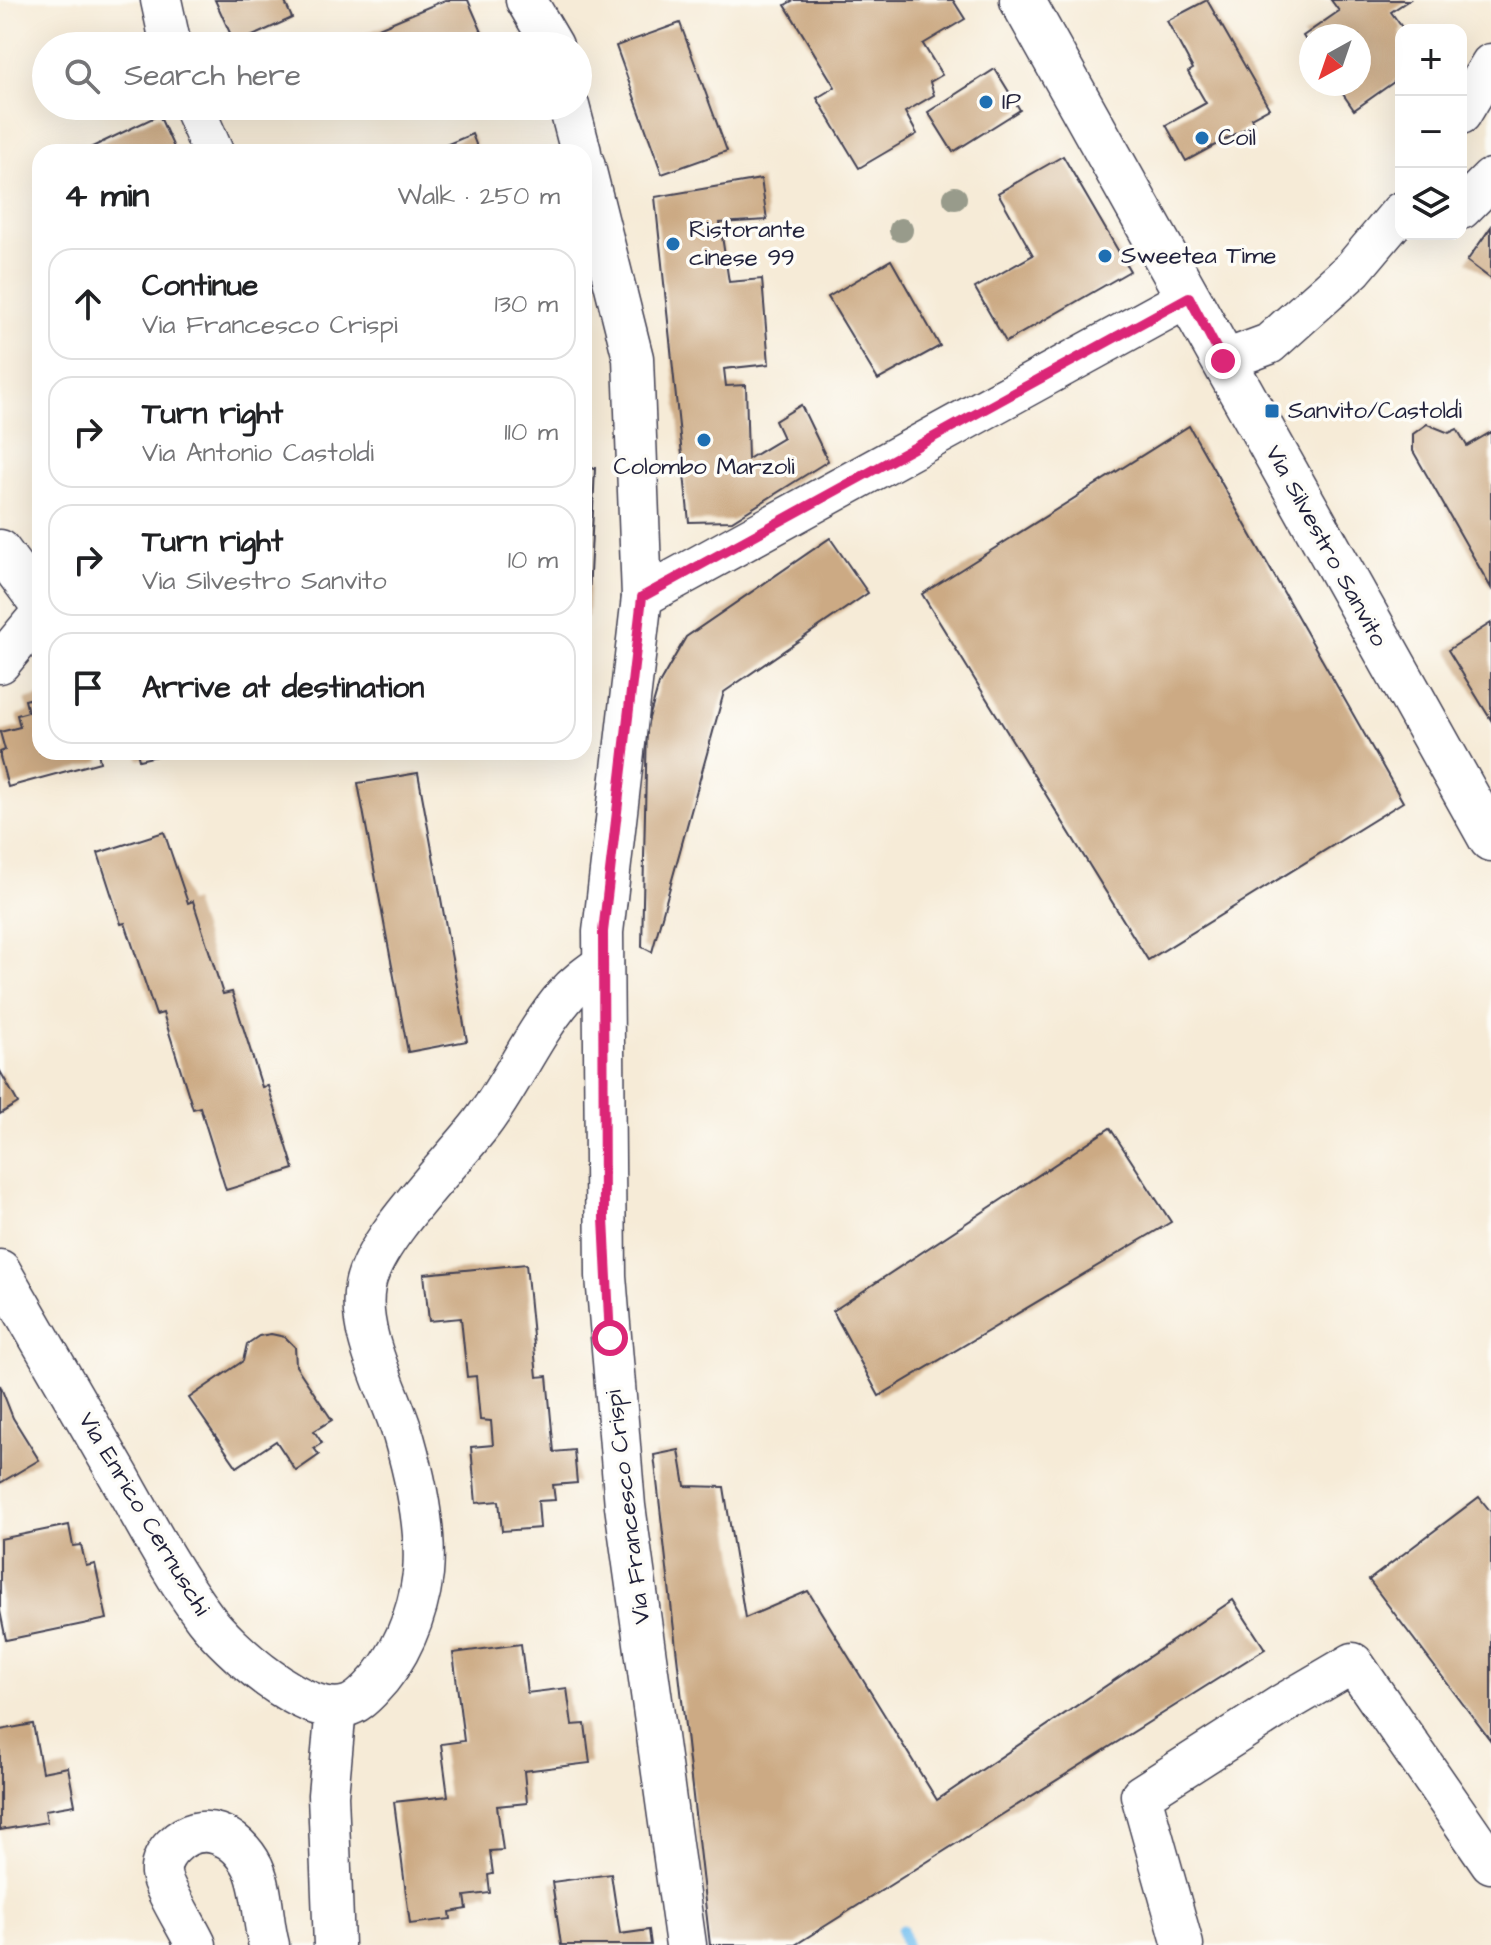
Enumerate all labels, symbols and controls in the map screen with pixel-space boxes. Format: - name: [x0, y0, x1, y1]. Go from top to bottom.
- north arrow: [1299, 24, 1371, 96]
- map controls: [1395, 24, 1467, 240]
- button: +: [1395, 24, 1467, 96]
- search box: [32, 32, 592, 120]
- icon: search: [60, 54, 104, 98]
- text: Search here: [124, 55, 301, 97]
- place label: IP: [1002, 85, 1021, 119]
- marker: IP: [977, 93, 995, 111]
- button: −: [1395, 96, 1467, 168]
- place label: Coil: [1218, 121, 1256, 155]
- marker: Coil: [1193, 129, 1211, 147]
- button: layers: [1395, 168, 1467, 240]
- text: 4 min: [64, 172, 149, 220]
- text: Walk · 250 m: [397, 178, 560, 214]
- place label: Ristorante cinese 99: [689, 213, 805, 275]
- marker: Ristorante cinese 99: [664, 235, 682, 253]
- place label: Sweetea Time: [1121, 239, 1277, 273]
- marker: Sweetea Time: [1096, 247, 1114, 265]
- text: Continue: [142, 265, 258, 307]
- icon: ahead: [66, 282, 110, 326]
- text: 130 m: [494, 286, 558, 322]
- text: Via Francesco Crispi: [142, 307, 398, 343]
- route end: [1205, 343, 1241, 379]
- text: Turn right: [142, 393, 283, 435]
- place label: Sanvito/Castoldi: [1288, 394, 1462, 428]
- marker: Sanvito/Castoldi: [1263, 402, 1281, 420]
- icon: right: [66, 410, 110, 454]
- text: 110 m: [504, 414, 558, 450]
- marker: Colombo Marzoli: [695, 431, 713, 449]
- text: Via Antonio Castoldi: [142, 435, 374, 471]
- street label: Via Silvestro Sanvito: [1256, 439, 1396, 653]
- place label: Colombo Marzoli: [613, 450, 795, 484]
- text: Turn right: [142, 521, 283, 563]
- icon: right: [66, 538, 110, 582]
- text: 10 m: [508, 542, 558, 578]
- text: Via Silvestro Sanvito: [142, 563, 387, 599]
- icon: arrive: [66, 666, 110, 710]
- text: Arrive at destination: [142, 667, 424, 709]
- route start: [592, 1320, 628, 1356]
- street label: Via Francesco Crispi: [597, 1387, 659, 1626]
- street label: Via Enrico Cernuschi: [70, 1406, 219, 1623]

